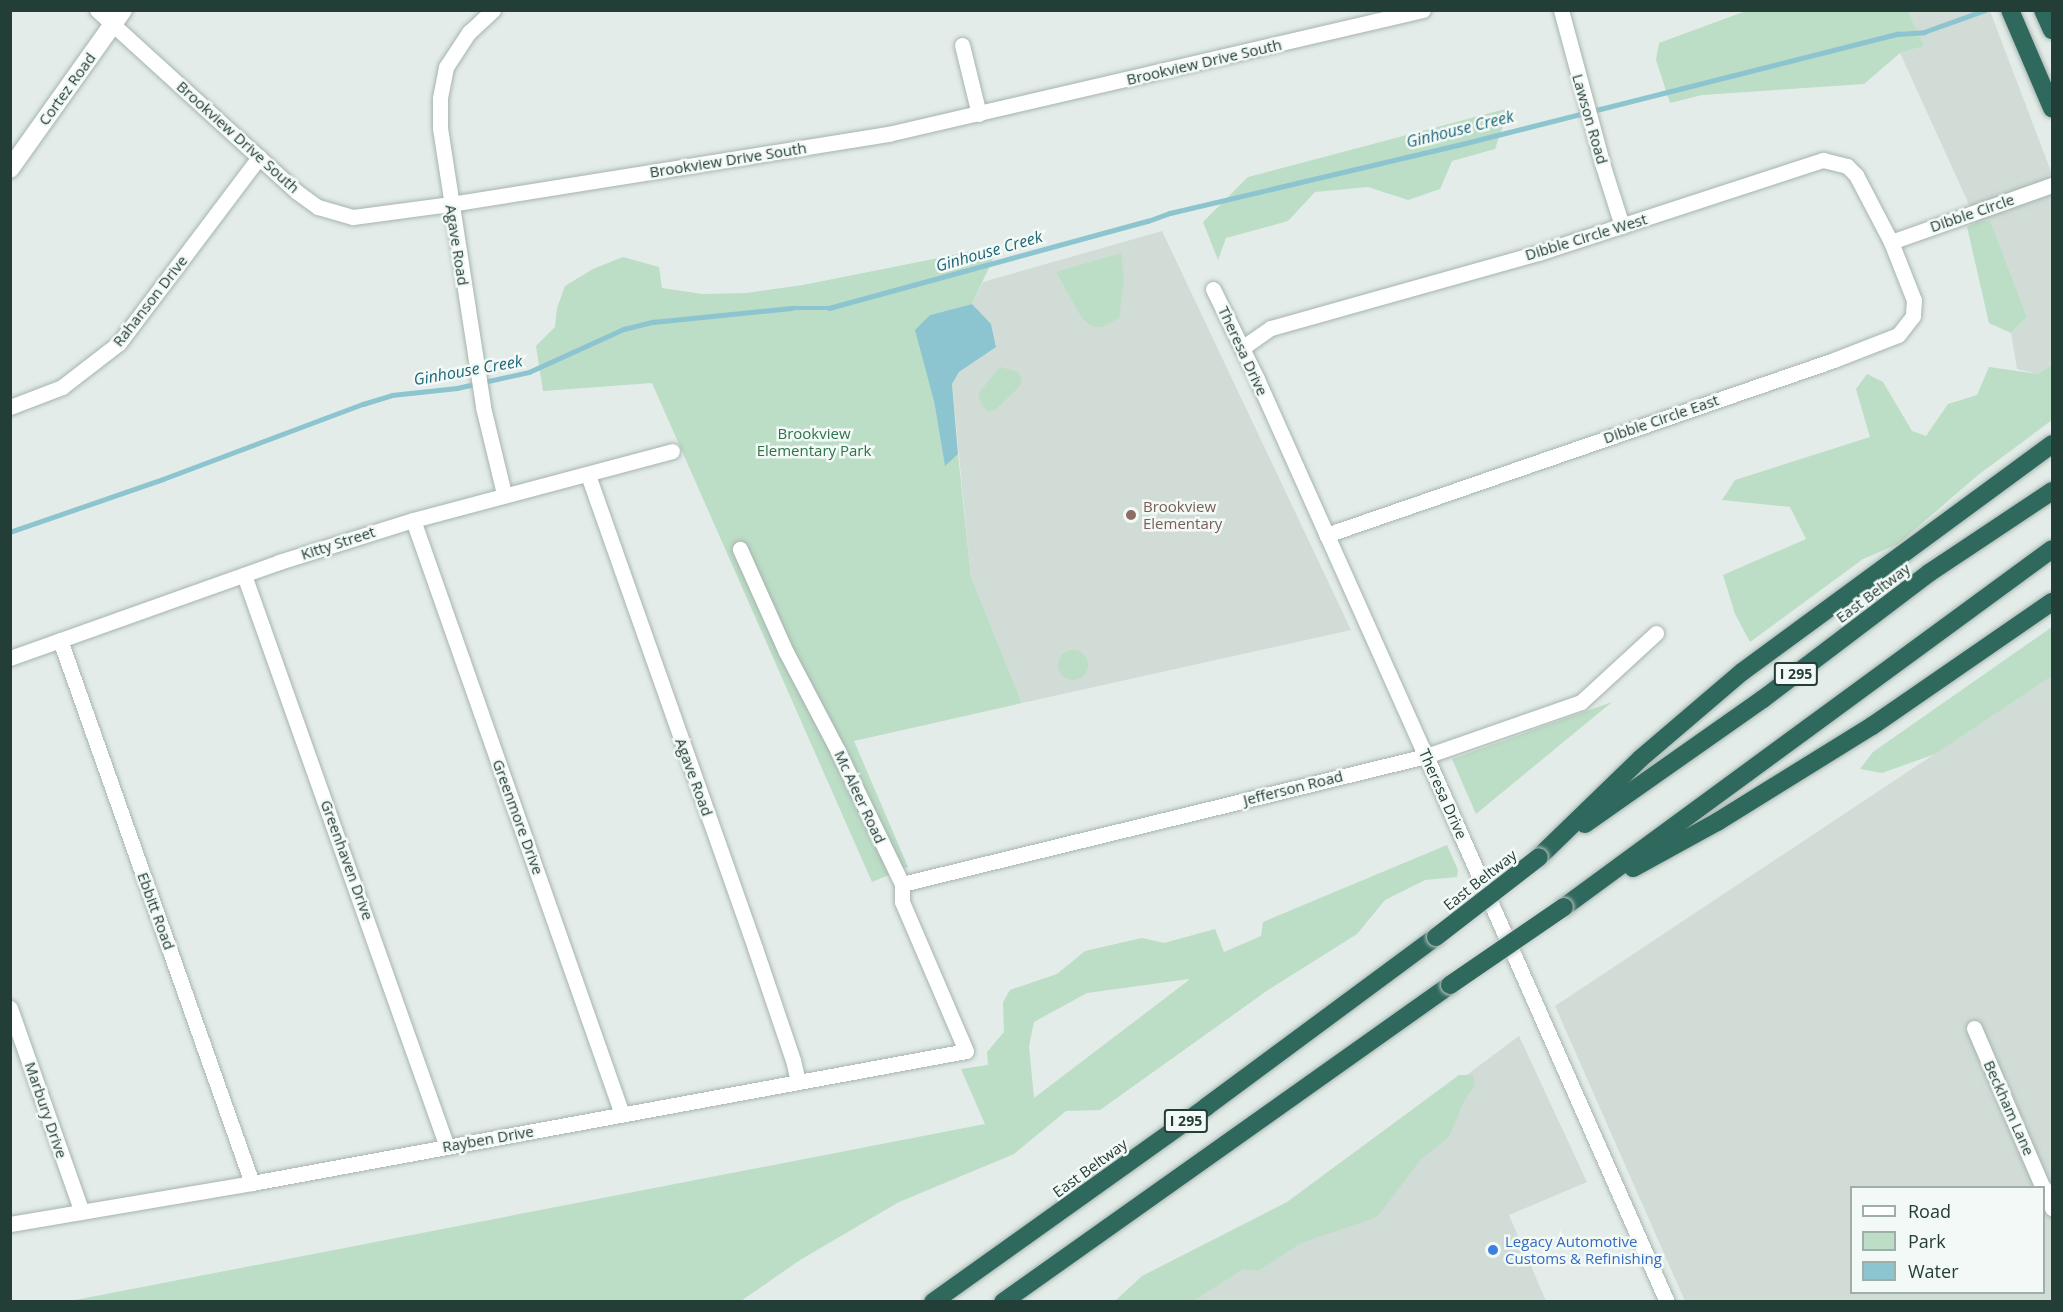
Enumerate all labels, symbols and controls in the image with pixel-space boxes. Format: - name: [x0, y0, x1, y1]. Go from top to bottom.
- street label: Brookview Drive South: [1125, 35, 1283, 89]
- street label: Cortez Road: [35, 49, 99, 129]
- street label: Lawson Road: [1569, 72, 1611, 166]
- street label: Brookview Drive South: [173, 77, 303, 197]
- water label: Ginhouse Creek: [1404, 106, 1516, 152]
- street label: Brookview Drive South: [648, 139, 808, 181]
- street label: Dibble Circle: [1928, 190, 2016, 236]
- street label: Agave Road: [442, 203, 472, 287]
- street label: Dibble Circle West: [1523, 210, 1649, 264]
- water label: Ginhouse Creek: [933, 227, 1045, 275]
- street label: Rahanson Drive: [109, 252, 191, 350]
- street label: Theresa Drive: [1214, 303, 1272, 399]
- water label: Ginhouse Creek: [412, 351, 524, 389]
- street label: Dibble Circle East: [1601, 391, 1721, 447]
- park label: Brookview Elementary Park: [757, 424, 871, 459]
- place label: Brookview Elementary: [1143, 497, 1222, 532]
- marker: Brookview Elementary: [1124, 508, 1138, 522]
- street label: Kitty Street: [299, 523, 377, 563]
- street label: East Beltway: [1833, 559, 1913, 627]
- road number: I 295: [1774, 663, 1818, 685]
- street label: Agave Road: [672, 736, 716, 818]
- street label: Theresa Drive: [1415, 746, 1471, 842]
- street label: Mc Aleer Road: [831, 748, 889, 846]
- street label: Greenmore Drive: [489, 757, 547, 877]
- street label: Jefferson Road: [1241, 767, 1345, 809]
- street label: Greenhaven Drive: [317, 798, 377, 922]
- street label: East Beltway: [1440, 846, 1520, 914]
- street label: Ebbitt Road: [134, 870, 178, 952]
- street label: Beckham Lane: [1980, 1058, 2038, 1158]
- street label: Marbury Drive: [21, 1060, 71, 1160]
- road number: I 295: [1164, 1110, 1208, 1132]
- street label: Rayben Drive: [441, 1122, 535, 1156]
- street label: East Beltway: [1049, 1135, 1131, 1201]
- legend: [1850, 1186, 2045, 1294]
- text: Road: [1908, 1199, 1951, 1223]
- text: Park: [1908, 1229, 1946, 1253]
- place label: Legacy Automotive Customs & Refinishing: [1505, 1232, 1662, 1267]
- marker: Legacy Automotive Customs & Refinishing: [1486, 1243, 1500, 1257]
- text: Water: [1908, 1259, 1959, 1283]

